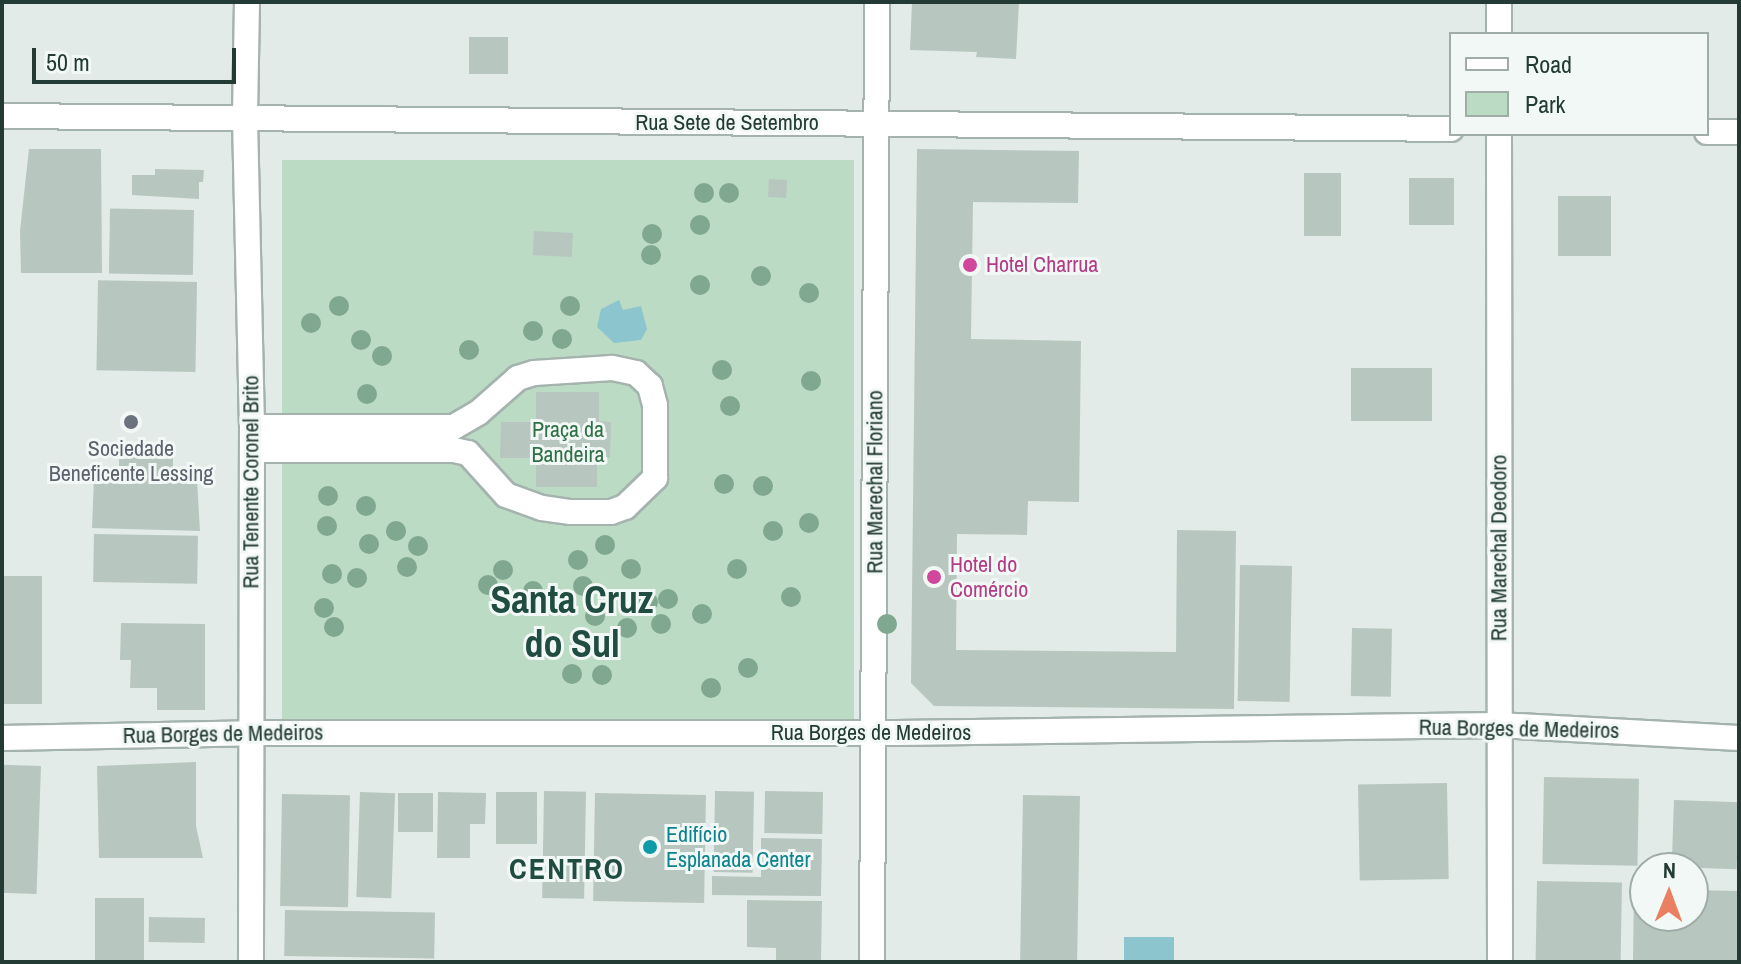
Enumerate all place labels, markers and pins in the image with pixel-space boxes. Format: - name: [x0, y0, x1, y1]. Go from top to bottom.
- place label: Hotel Charrua: [986, 252, 1098, 278]
- marker: Hotel Charrua: [961, 256, 979, 274]
- marker: Sociedade Beneficente Lessing: [122, 413, 140, 431]
- place label: Sociedade Beneficente Lessing: [49, 435, 213, 486]
- place label: Hotel do Comércio: [950, 551, 1028, 602]
- marker: Hotel do Comércio: [925, 568, 943, 586]
- place label: Edifício Esplanada Center: [666, 821, 810, 872]
- marker: Edifício Esplanada Center: [641, 838, 659, 856]

